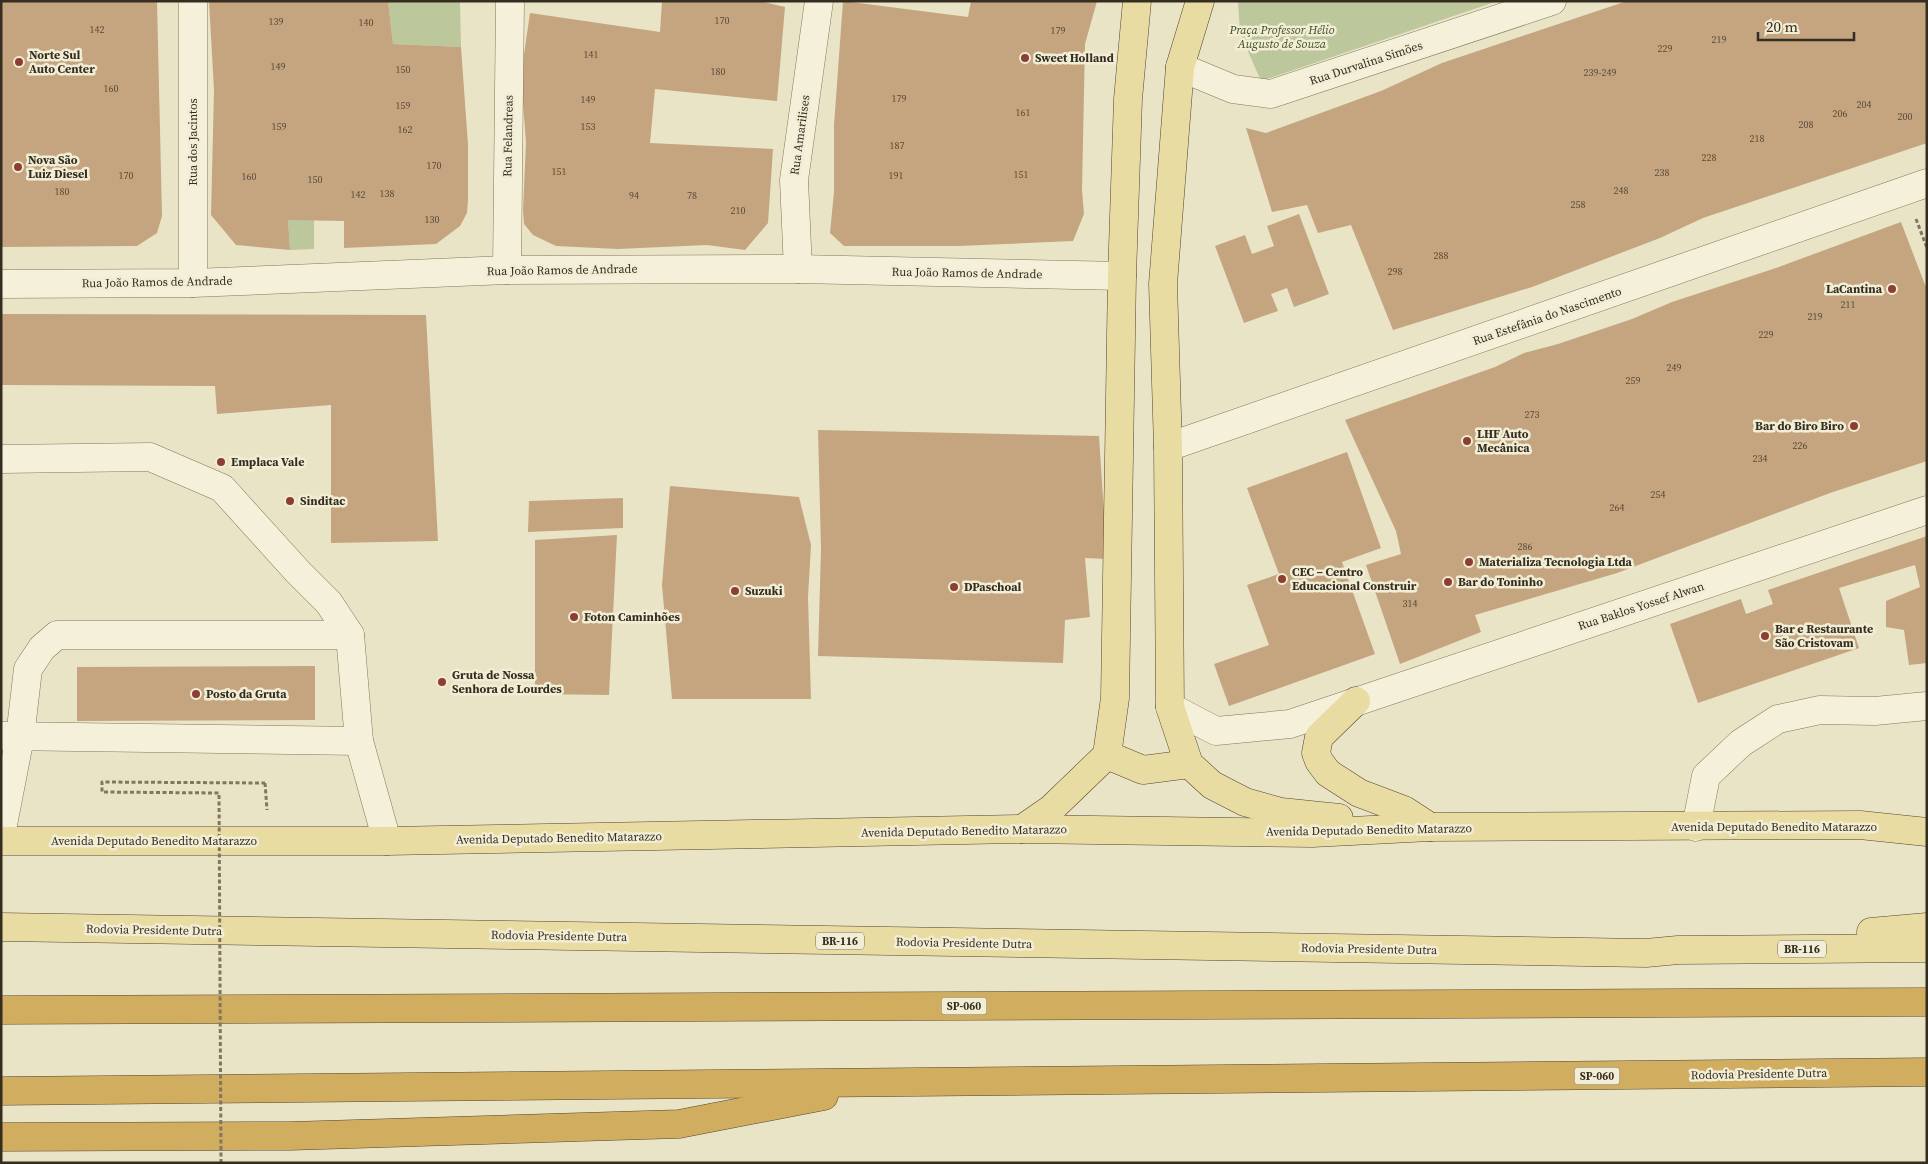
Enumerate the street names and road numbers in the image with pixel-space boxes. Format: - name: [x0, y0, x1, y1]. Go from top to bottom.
- street label: Rua Durvalina Simões: [1307, 37, 1425, 89]
- street label: Rua Amarilises: [786, 94, 814, 176]
- street label: Rua Felandreas: [499, 95, 517, 177]
- street label: Rua dos Jacintos: [185, 98, 201, 186]
- street label: Rua João Ramos de Andrade: [486, 261, 638, 279]
- street label: Rua João Ramos de Andrade: [891, 264, 1043, 282]
- street label: Rua João Ramos de Andrade: [81, 273, 233, 291]
- street label: Rua Estefânia do Nascimento: [1471, 283, 1624, 349]
- street label: Rua Baklos Yossef Alwan: [1576, 578, 1706, 634]
- street label: Avenida Deputado Benedito Matarazzo: [1671, 819, 1877, 835]
- street label: Avenida Deputado Benedito Matarazzo: [1266, 820, 1473, 840]
- street label: Avenida Deputado Benedito Matarazzo: [861, 821, 1068, 841]
- street label: Avenida Deputado Benedito Matarazzo: [456, 828, 663, 848]
- street label: Avenida Deputado Benedito Matarazzo: [51, 833, 257, 849]
- street label: Rodovia Presidente Dutra: [86, 921, 223, 939]
- street label: Rodovia Presidente Dutra: [491, 927, 628, 945]
- road number: BR-116: [816, 932, 864, 949]
- street label: Rodovia Presidente Dutra: [896, 934, 1033, 952]
- street label: Rodovia Presidente Dutra: [1301, 940, 1438, 958]
- road number: BR-116: [1778, 941, 1826, 958]
- road number: SP-060: [942, 998, 986, 1014]
- street label: Rodovia Presidente Dutra: [1691, 1065, 1828, 1083]
- road number: SP-060: [1574, 1068, 1620, 1084]

